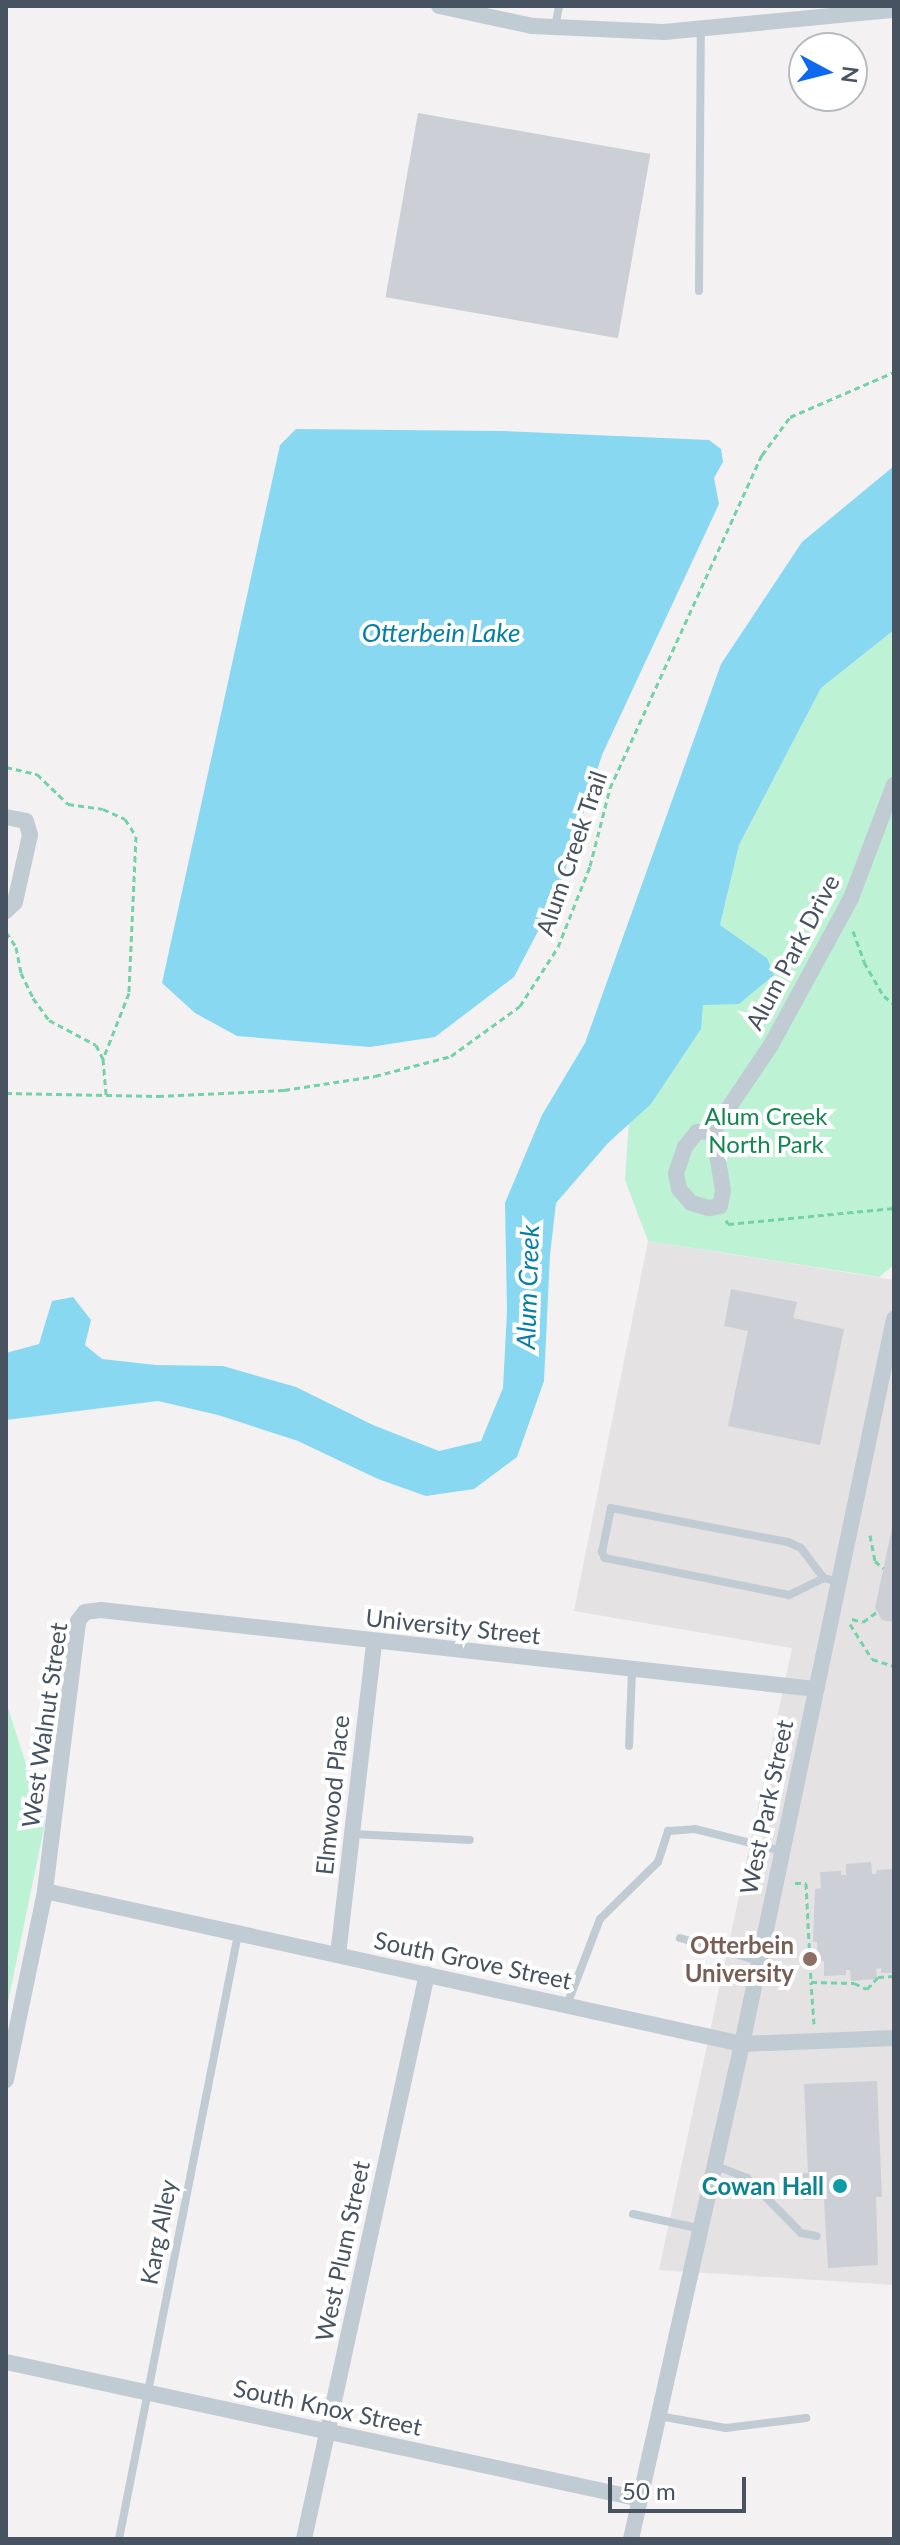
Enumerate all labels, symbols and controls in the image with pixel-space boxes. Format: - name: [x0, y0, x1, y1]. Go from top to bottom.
- north arrow: [788, 32, 868, 112]
- text: N: [836, 65, 865, 85]
- water label: Otterbein Lake: [362, 617, 520, 649]
- street label: Alum Creek Trail: [529, 767, 613, 939]
- street label: Alum Park Drive: [739, 870, 845, 1034]
- park label: Alum Creek North Park: [705, 1102, 827, 1158]
- water label: Alum Creek: [510, 1224, 546, 1350]
- street label: University Street: [364, 1602, 542, 1650]
- street label: West Walnut Street: [15, 1620, 73, 1830]
- street label: Elmwood Place: [309, 1714, 355, 1876]
- street label: West Park Street: [733, 1717, 799, 1897]
- street label: South Grove Street: [372, 1925, 574, 1995]
- place label: Otterbein University: [685, 1931, 794, 1987]
- marker: Otterbein University: [801, 1950, 819, 1968]
- street label: West Plum Street: [309, 2158, 375, 2344]
- place label: Cowan Hall: [702, 2172, 824, 2200]
- street label: Karg Alley: [134, 2177, 182, 2287]
- marker: Cowan Hall: [831, 2177, 849, 2195]
- street label: South Knox Street: [231, 2373, 425, 2441]
- scale bar: [612, 2461, 750, 2511]
- text: 50 m: [622, 2476, 676, 2505]

